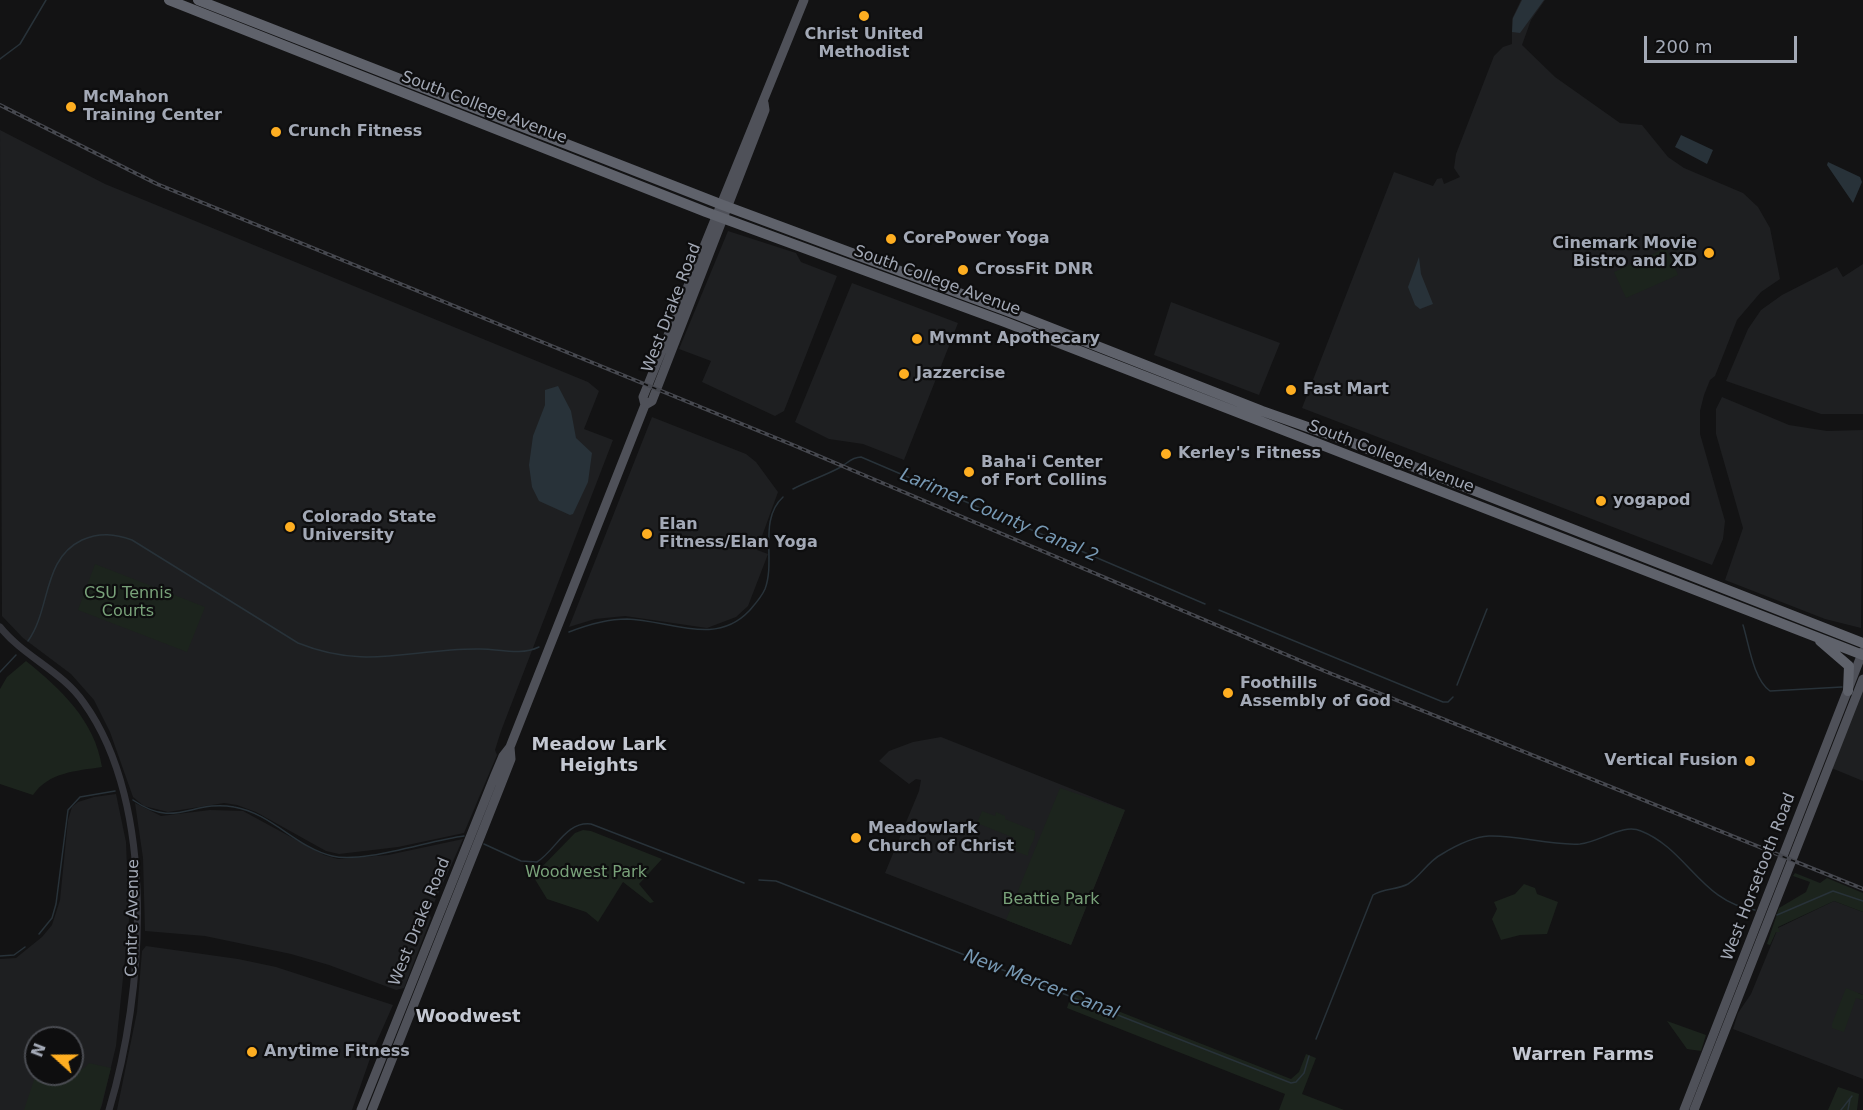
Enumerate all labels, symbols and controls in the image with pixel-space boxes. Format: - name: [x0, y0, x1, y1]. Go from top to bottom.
- marker: Christ United Methodist: [857, 9, 871, 23]
- scale bar: [1647, 24, 1800, 62]
- place label: Christ United Methodist: [804, 25, 924, 63]
- text: 200 m: [1655, 36, 1713, 57]
- street label: South College Avenue: [398, 68, 570, 148]
- place label: McMahon Training Center: [83, 88, 222, 126]
- marker: McMahon Training Center: [64, 100, 78, 114]
- place label: Crunch Fitness: [288, 122, 422, 142]
- marker: Crunch Fitness: [269, 125, 283, 139]
- place label: CorePower Yoga: [903, 229, 1050, 249]
- marker: CorePower Yoga: [884, 232, 898, 246]
- place label: Cinemark Movie Bistro and XD: [1552, 234, 1697, 272]
- street label: West Drake Road: [639, 241, 705, 375]
- street label: South College Avenue: [851, 242, 1023, 320]
- marker: Cinemark Movie Bistro and XD: [1702, 246, 1716, 260]
- place label: CrossFit DNR: [975, 260, 1093, 280]
- marker: CrossFit DNR: [956, 263, 970, 277]
- place label: Mvmnt Apothecary: [929, 329, 1100, 349]
- marker: Mvmnt Apothecary: [910, 332, 924, 346]
- place label: Jazzercise: [916, 364, 1005, 384]
- marker: Jazzercise: [897, 367, 911, 381]
- place label: Fast Mart: [1303, 380, 1389, 400]
- marker: Fast Mart: [1284, 383, 1298, 397]
- street label: South College Avenue: [1305, 417, 1477, 497]
- place label: Kerley's Fitness: [1178, 444, 1321, 464]
- marker: Kerley's Fitness: [1159, 447, 1173, 461]
- place label: Baha'i Center of Fort Collins: [981, 453, 1107, 491]
- water label: Larimer County Canal 2: [897, 464, 1101, 568]
- marker: Baha'i Center of Fort Collins: [962, 465, 976, 479]
- place label: yogapod: [1613, 491, 1691, 511]
- marker: yogapod: [1594, 494, 1608, 508]
- place label: Colorado State University: [302, 508, 436, 546]
- place label: Elan Fitness/Elan Yoga: [659, 515, 818, 553]
- marker: Colorado State University: [283, 520, 297, 534]
- marker: Elan Fitness/Elan Yoga: [640, 527, 654, 541]
- park label: CSU Tennis Courts: [84, 584, 172, 622]
- place label: Foothills Assembly of God: [1240, 674, 1391, 712]
- marker: Foothills Assembly of God: [1221, 686, 1235, 700]
- district label: Meadow Lark Heights: [532, 734, 666, 777]
- place label: Vertical Fusion: [1604, 751, 1738, 771]
- marker: Vertical Fusion: [1743, 754, 1757, 768]
- street label: West Horsetooth Road: [1718, 790, 1800, 964]
- place label: Meadowlark Church of Christ: [868, 819, 1014, 857]
- marker: Meadowlark Church of Christ: [849, 831, 863, 845]
- street label: West Drake Road: [385, 855, 455, 989]
- street label: Centre Avenue: [122, 859, 144, 977]
- park label: Woodwest Park: [525, 863, 647, 883]
- park label: Beattie Park: [1002, 890, 1100, 910]
- water label: New Mercer Canal: [961, 946, 1121, 1024]
- district label: Woodwest: [416, 1006, 520, 1028]
- north arrow: [24, 1026, 84, 1086]
- text: N: [27, 1040, 50, 1060]
- place label: Anytime Fitness: [264, 1042, 410, 1062]
- district label: Warren Farms: [1512, 1044, 1654, 1066]
- marker: Anytime Fitness: [245, 1045, 259, 1059]

